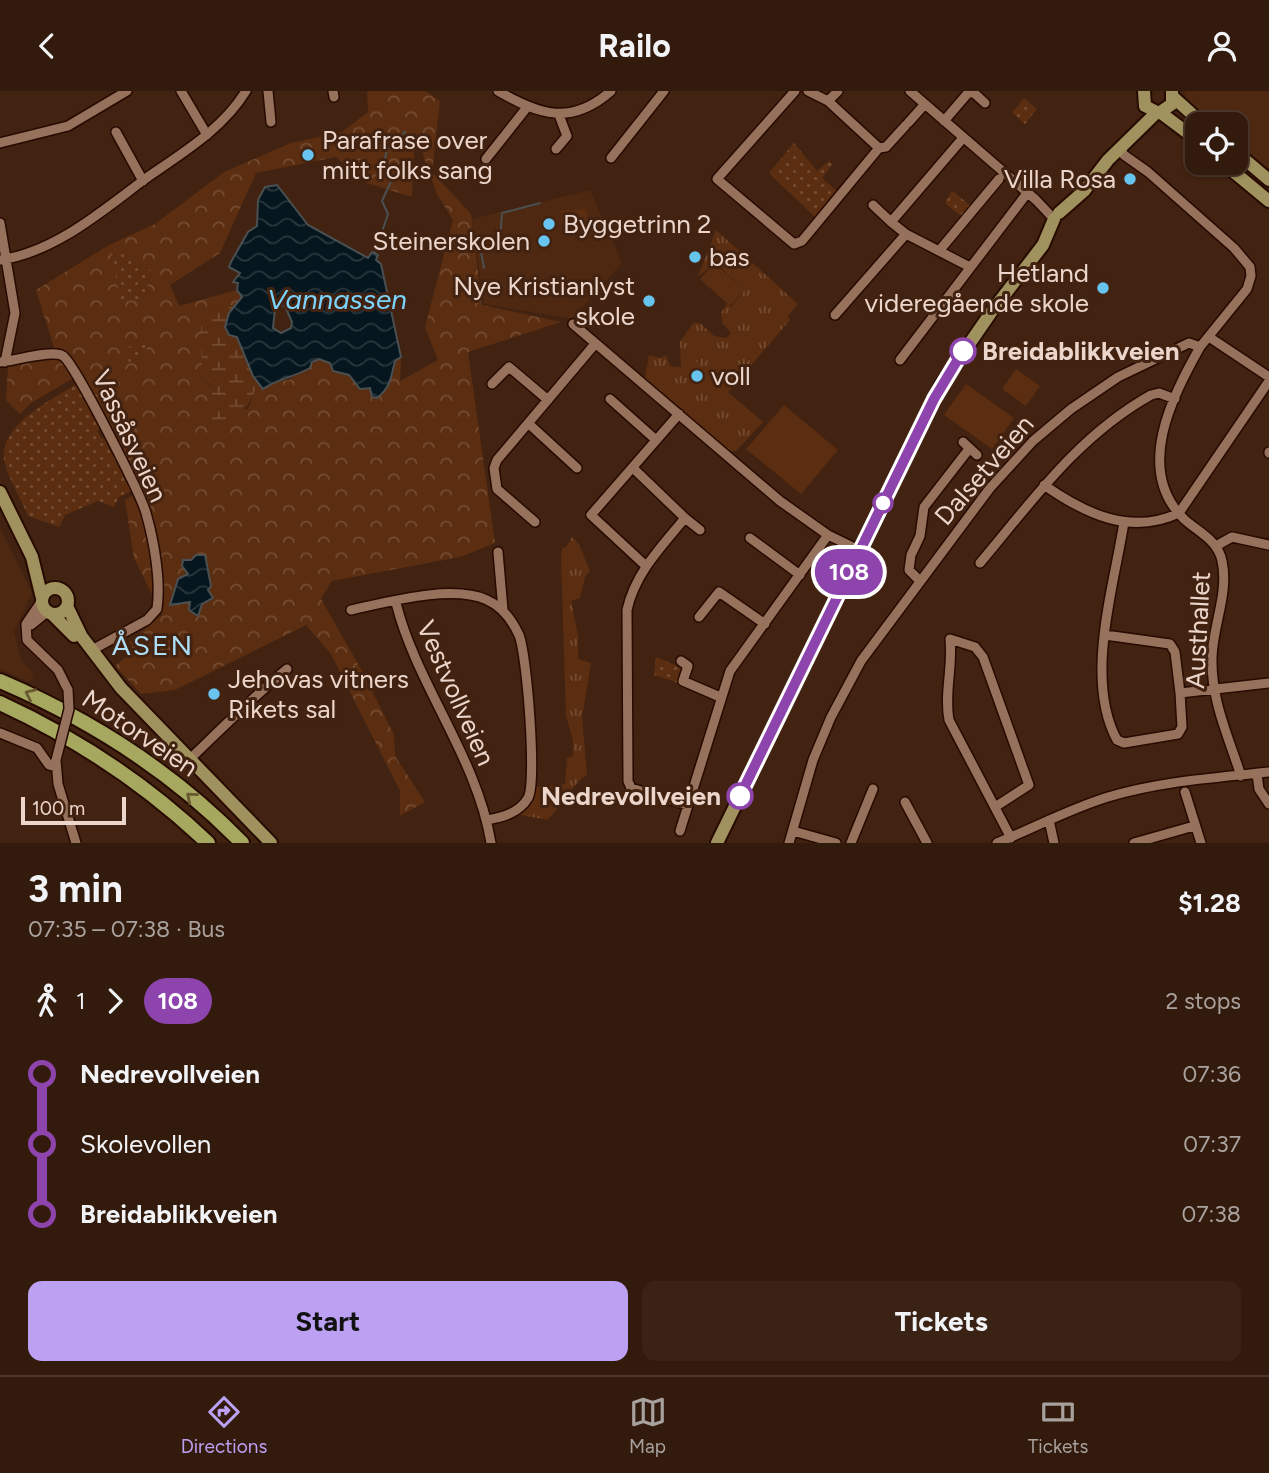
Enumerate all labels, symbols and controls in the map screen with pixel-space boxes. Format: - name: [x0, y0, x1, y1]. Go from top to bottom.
- icon: back: [28, 27, 66, 65]
- text: Railo: [598, 27, 671, 65]
- icon: person: [1203, 27, 1241, 65]
- map controls: [1185, 112, 1248, 175]
- button: locate: [1185, 112, 1248, 175]
- place label: Parafrase over mitt folks sang: [322, 124, 493, 186]
- marker: Parafrase over mitt folks sang: [300, 147, 316, 163]
- place label: Villa Rosa: [1004, 163, 1116, 195]
- marker: Villa Rosa: [1122, 171, 1138, 187]
- place label: Byggetrinn 2: [563, 208, 712, 240]
- marker: Byggetrinn 2: [541, 216, 557, 232]
- place label: Steinerskolen: [373, 225, 530, 257]
- marker: Steinerskolen: [536, 233, 552, 249]
- place label: bas: [709, 241, 750, 273]
- marker: bas: [687, 249, 703, 265]
- place label: Hetland videregående skole: [865, 257, 1089, 319]
- place label: Nye Kristianlyst skole: [453, 270, 635, 332]
- marker: Hetland videregående skole: [1095, 280, 1111, 296]
- water label: Vannassen: [267, 282, 407, 316]
- marker: Nye Kristianlyst skole: [641, 293, 657, 309]
- place label: Breidablikkveien: [982, 335, 1179, 367]
- marker: Breidablikkveien: [950, 338, 976, 364]
- place label: voll: [711, 360, 751, 392]
- street label: Vassåsveien: [85, 365, 175, 507]
- marker: voll: [689, 368, 705, 384]
- street label: Dalsetveien: [928, 408, 1040, 532]
- unlabelled marker: [873, 493, 893, 513]
- line badge: 108: [809, 549, 889, 595]
- text: 108: [829, 557, 869, 586]
- street label: Austhallet: [1179, 570, 1217, 689]
- street label: Vestvollveien: [410, 616, 502, 770]
- district label: ÅSEN: [112, 628, 194, 662]
- place label: Jehovas vitners Rikets sal: [228, 663, 409, 725]
- street label: Motorveien: [76, 683, 204, 783]
- marker: Jehovas vitners Rikets sal: [206, 686, 222, 702]
- one-way arrow: [25, 688, 37, 702]
- place label: Nedrevollveien: [541, 780, 721, 812]
- marker: Nedrevollveien: [727, 783, 753, 809]
- one-way arrow: [187, 793, 200, 805]
- scale bar: [21, 794, 126, 826]
- text: 100 m: [32, 797, 85, 820]
- text: 3 min: [28, 866, 123, 912]
- text: $1.28: [1178, 887, 1241, 919]
- text: 07:35 – 07:38 · Bus: [28, 915, 225, 943]
- icon: walk: [28, 982, 66, 1020]
- icon: forward: [96, 982, 134, 1020]
- text: 108: [158, 986, 198, 1015]
- text: 1: [76, 987, 86, 1015]
- text: 2 stops: [1165, 987, 1241, 1015]
- text: Nedrevollveien: [80, 1058, 260, 1090]
- text: 07:36: [1183, 1060, 1241, 1088]
- text: Skolevollen: [80, 1128, 211, 1160]
- text: 07:37: [1183, 1130, 1241, 1158]
- text: Breidablikkveien: [80, 1198, 277, 1230]
- text: 07:38: [1181, 1200, 1241, 1228]
- button: Start: [28, 1281, 628, 1361]
- button: Tickets: [642, 1281, 1241, 1361]
- tab: Directions: [181, 1393, 267, 1458]
- tab: Map: [629, 1393, 667, 1458]
- tab: Tickets: [1028, 1393, 1088, 1458]

